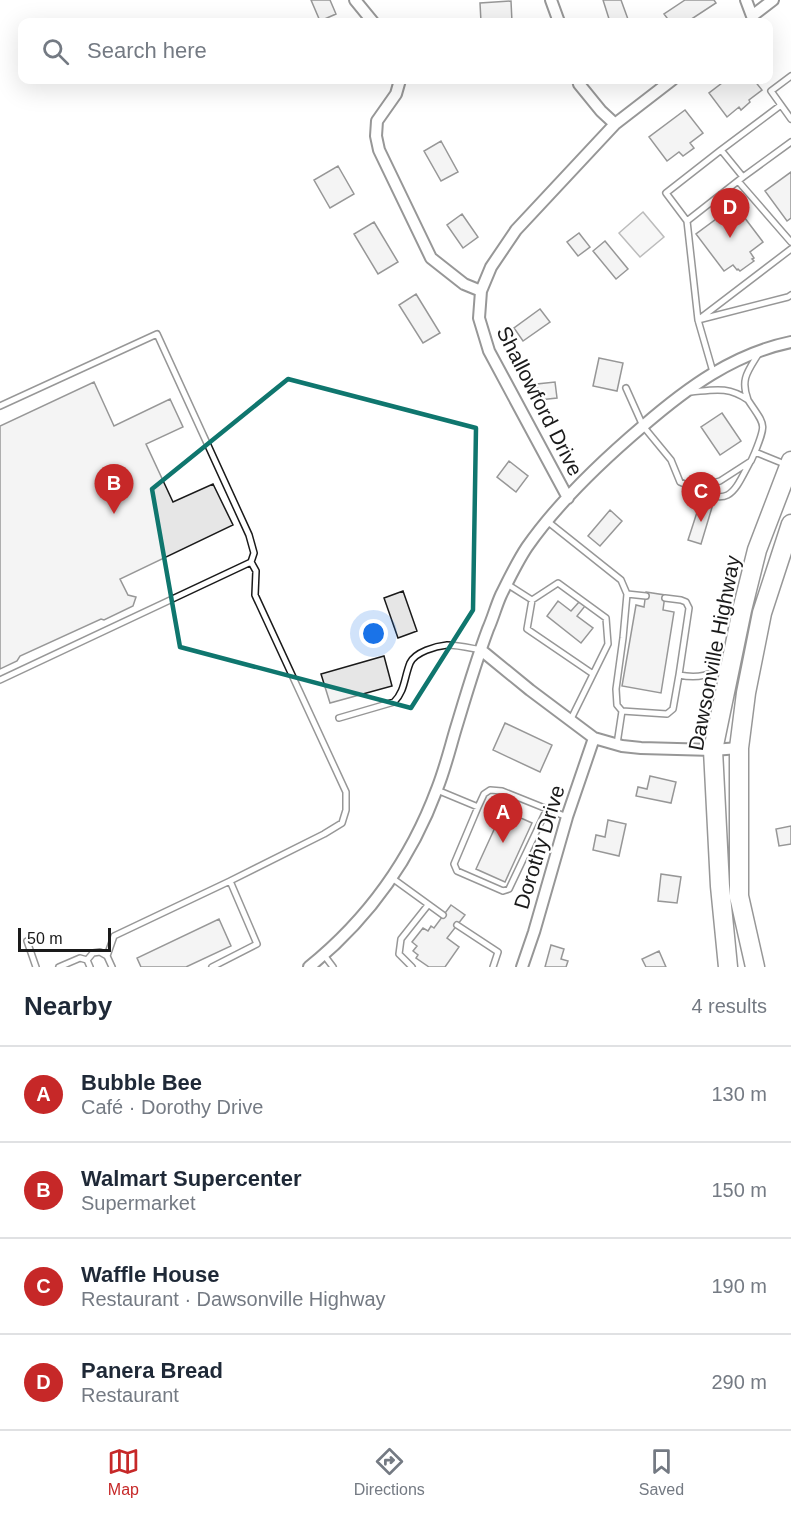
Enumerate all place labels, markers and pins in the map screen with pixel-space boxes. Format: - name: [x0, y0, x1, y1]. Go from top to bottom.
- pin: D: [710, 188, 750, 238]
- pin: B: [94, 464, 134, 514]
- pin: C: [682, 472, 720, 522]
- pin: A: [484, 794, 522, 843]

